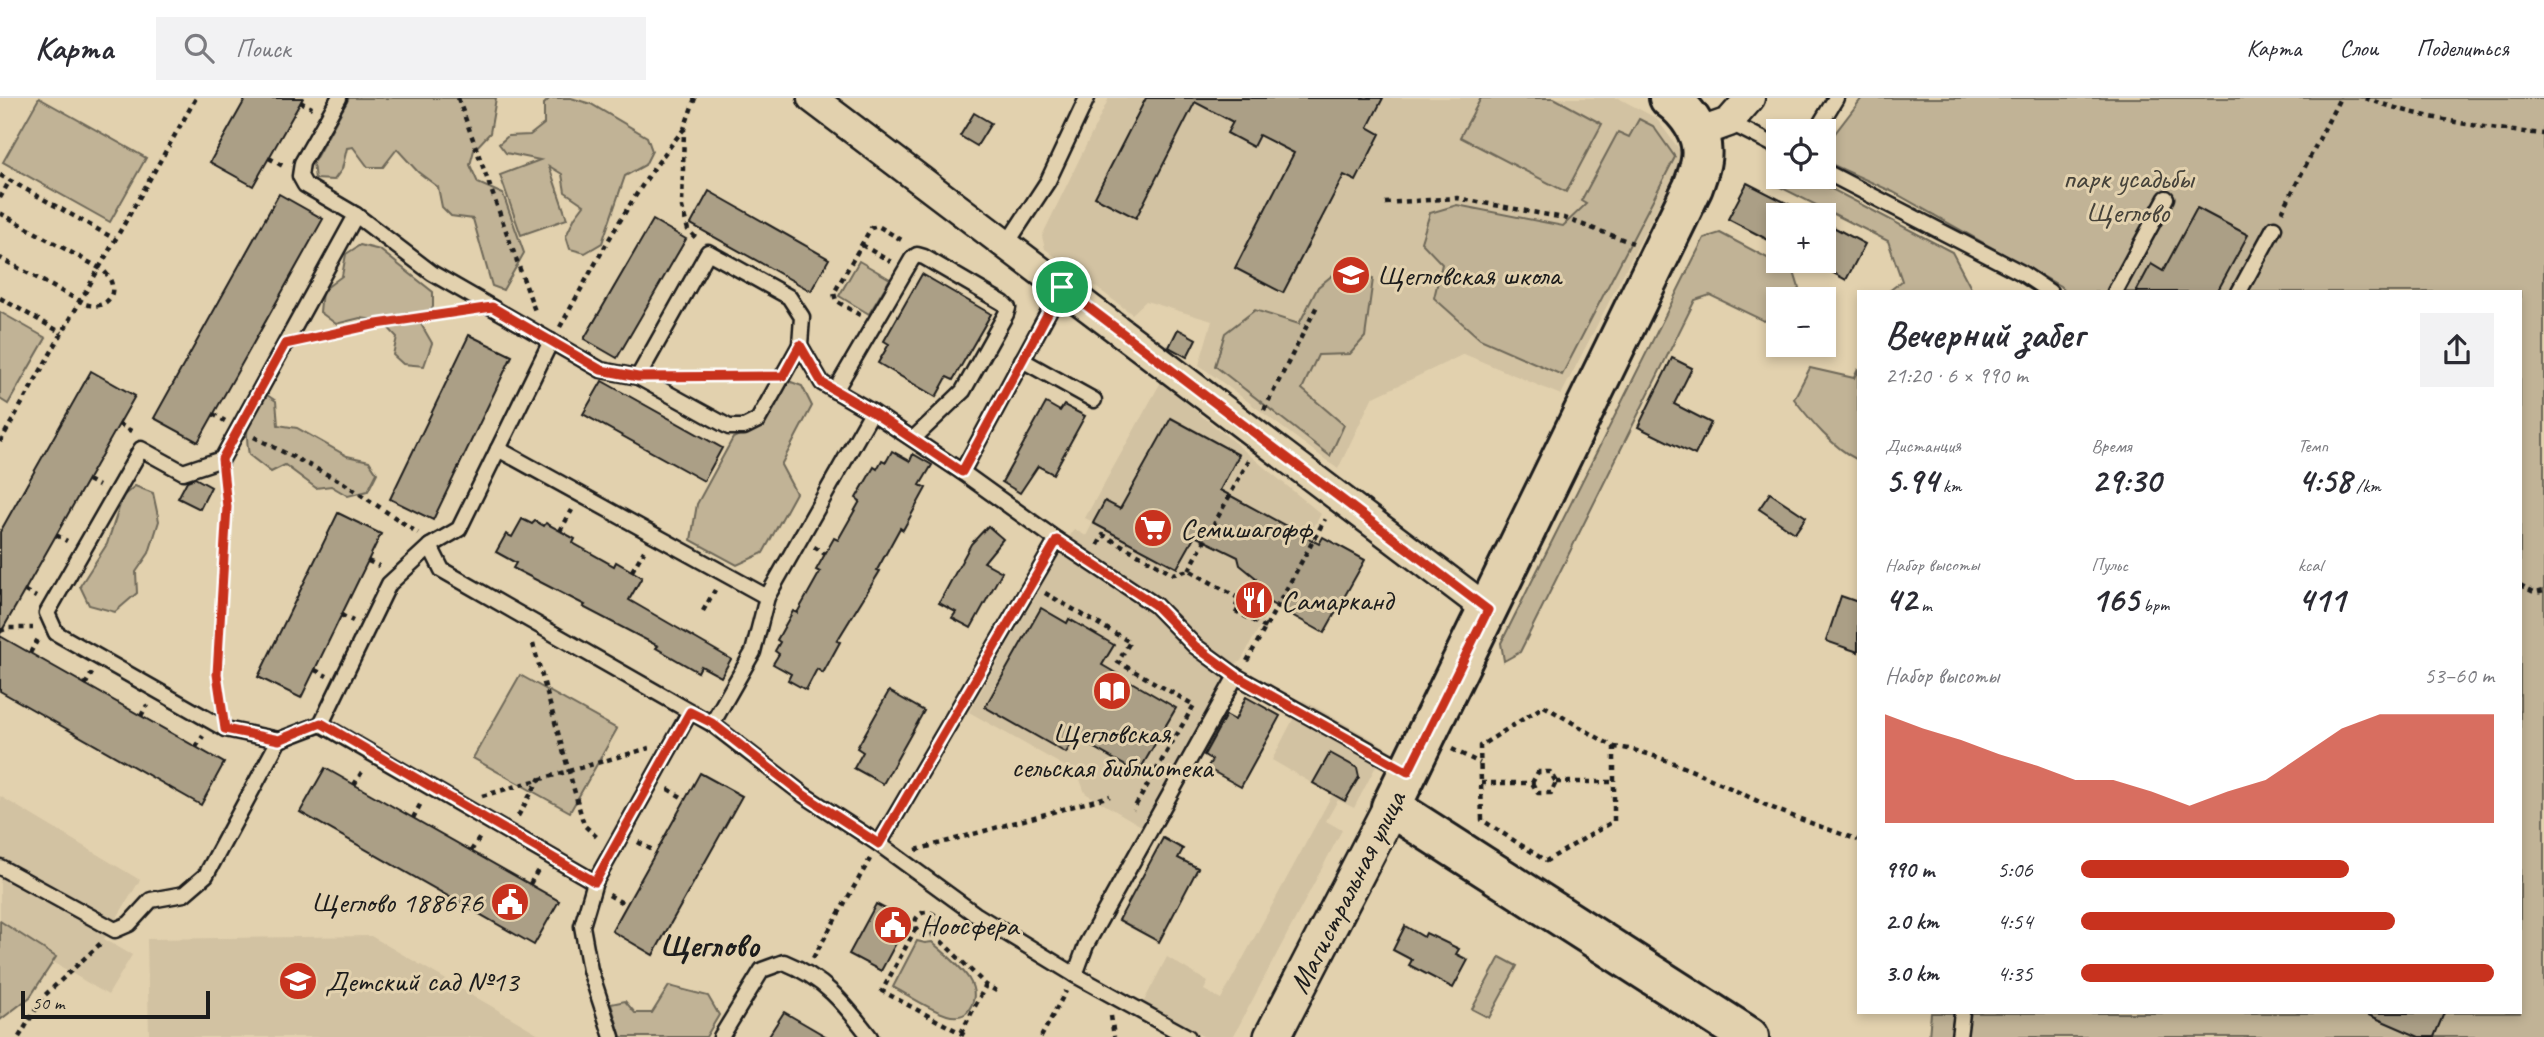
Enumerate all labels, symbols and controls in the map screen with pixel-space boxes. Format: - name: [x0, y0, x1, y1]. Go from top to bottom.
- search box: [156, 17, 646, 80]
- text: Карта: [35, 27, 114, 69]
- icon: search: [180, 29, 218, 67]
- text: Поиск: [236, 32, 290, 65]
- text: Карта: [2247, 33, 2301, 63]
- text: Слои: [2339, 33, 2378, 63]
- text: Поделиться: [2416, 33, 2509, 63]
- map controls: [1766, 119, 1836, 357]
- button: locate: [1766, 119, 1836, 189]
- park label: парк усадьбы Щеглово: [2063, 159, 2195, 231]
- button: +: [1766, 203, 1836, 273]
- school or university icon: Щегловская школа: [1330, 254, 1372, 296]
- place label: Щегловская школа: [1378, 256, 1563, 294]
- pin: [1032, 257, 1092, 317]
- icon: arrive: [1043, 268, 1081, 306]
- button: −: [1766, 287, 1836, 357]
- text: Вечерний забег: [1885, 311, 2084, 358]
- button: share: [2420, 313, 2494, 387]
- text: 21:20 · 6 × 990 m: [1885, 361, 2028, 390]
- text: Дистанция: [1885, 434, 1961, 458]
- text: Время: [2091, 434, 2131, 458]
- text: Темп: [2298, 434, 2328, 458]
- text: 5.94: [1885, 458, 1938, 503]
- text: 29:30: [2091, 458, 2161, 503]
- text: 4:58: [2298, 458, 2351, 503]
- text: km: [1938, 474, 1961, 498]
- text: /km: [2351, 474, 2381, 498]
- supermarket icon: Семишагофф: [1132, 507, 1174, 549]
- place label: Семишагофф: [1180, 509, 1314, 547]
- text: Набор высоты: [1885, 553, 1979, 577]
- text: Пульс: [2091, 553, 2128, 577]
- text: kcal: [2298, 553, 2323, 577]
- text: 42: [1885, 577, 1917, 622]
- text: 165: [2091, 577, 2139, 622]
- text: 411: [2298, 577, 2345, 622]
- restaurant icon: Самарканд: [1233, 579, 1275, 621]
- place label: Самарканд: [1281, 581, 1395, 619]
- text: m: [1917, 593, 1932, 617]
- text: bpm: [2139, 593, 2169, 617]
- text: Набор высоты: [1885, 661, 1999, 690]
- text: 53–60 m: [2424, 661, 2494, 690]
- library icon: Щегловская сельская библиотека: [1091, 670, 1133, 712]
- place label: Щегловская сельская библиотека: [1011, 714, 1215, 786]
- street label: Магистральная улица: [1280, 783, 1415, 999]
- text: 990 m: [1885, 855, 1934, 884]
- text: 5:06: [1997, 855, 2033, 884]
- public building icon: Щеглово 188676: [489, 881, 531, 923]
- place label: Щеглово 188676: [312, 883, 484, 921]
- public building icon: Ноосфера: [872, 904, 914, 946]
- place label: Ноосфера: [920, 906, 1020, 944]
- text: 2.0 km: [1885, 907, 1939, 936]
- text: 4:54: [1997, 907, 2033, 936]
- district label: Щеглово: [661, 924, 761, 966]
- text: 3.0 km: [1885, 959, 1939, 988]
- text: 4:35: [1997, 959, 2033, 988]
- school or university icon: Детский сад №13: [277, 960, 319, 1002]
- place label: Детский сад №13: [325, 962, 521, 1000]
- scale bar: [21, 988, 210, 1020]
- text: 50 m: [32, 991, 64, 1015]

